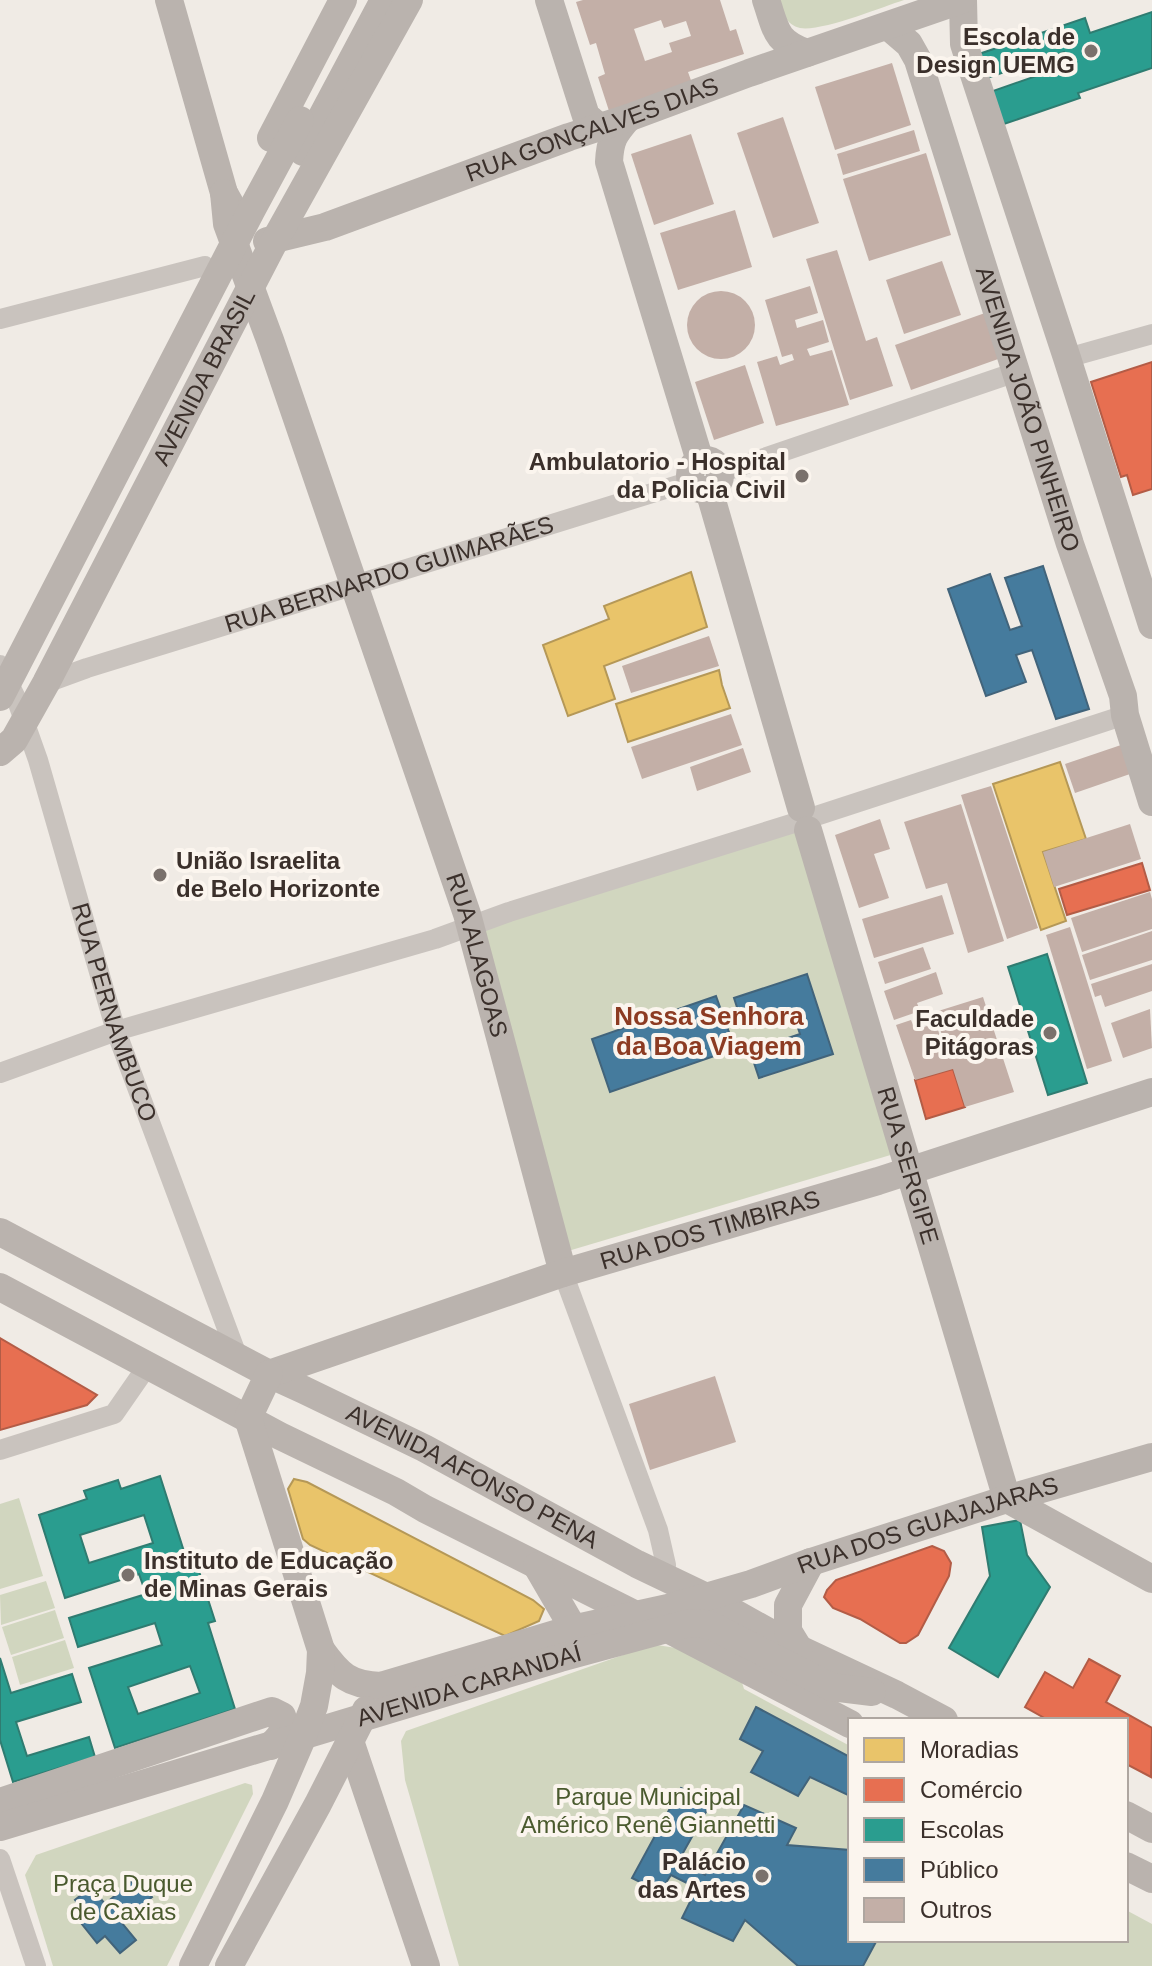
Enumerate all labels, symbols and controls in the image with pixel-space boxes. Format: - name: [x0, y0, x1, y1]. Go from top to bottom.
- place label: Escola de Design UEMG: [916, 23, 1075, 78]
- marker: Escola de Design UEMG: [1082, 42, 1100, 60]
- street label: RUA GONÇALVES DIAS: [462, 72, 722, 187]
- street label: AVENIDA JOÃO PINHEIRO: [971, 263, 1086, 555]
- street label: AVENIDA BRASIL: [147, 284, 260, 470]
- place label: Ambulatorio - Hospital da Policia Civil: [529, 448, 786, 503]
- marker: Ambulatorio - Hospital da Policia Civil: [793, 467, 811, 485]
- street label: RUA BERNARDO GUIMARÃES: [221, 510, 557, 638]
- place label: União Israelita de Belo Horizonte: [176, 847, 380, 902]
- marker: União Israelita de Belo Horizonte: [151, 866, 169, 884]
- street label: RUA ALAGOAS: [441, 869, 513, 1040]
- street label: RUA PERNAMBUCO: [67, 900, 163, 1125]
- district label: Nossa Senhora da Boa Viagem: [614, 1001, 804, 1061]
- place label: Faculdade Pitágoras: [915, 1005, 1034, 1060]
- marker: Faculdade Pitágoras: [1041, 1024, 1059, 1042]
- street label: RUA SERGIPE: [872, 1083, 944, 1247]
- street label: RUA DOS TIMBIRAS: [597, 1185, 823, 1274]
- street label: AVENIDA AFONSO PENA: [342, 1399, 603, 1553]
- street label: RUA DOS GUAJAJARAS: [793, 1471, 1061, 1579]
- place label: Instituto de Educação de Minas Gerais: [144, 1547, 393, 1602]
- marker: Instituto de Educação de Minas Gerais: [119, 1566, 137, 1584]
- street label: AVENIDA CARANDAÍ: [353, 1639, 585, 1732]
- legend: [848, 1718, 1128, 1942]
- text: Moradias: [920, 1736, 1019, 1763]
- text: Comércio: [920, 1776, 1023, 1803]
- park label: Parque Municipal Américo Renê Giannetti: [521, 1783, 775, 1838]
- text: Escolas: [920, 1816, 1004, 1843]
- place label: Palácio das Artes: [638, 1848, 746, 1903]
- text: Público: [920, 1856, 999, 1883]
- marker: Palácio das Artes: [753, 1867, 771, 1885]
- park label: Praça Duque de Caxias: [53, 1870, 193, 1925]
- text: Outros: [920, 1896, 992, 1923]

